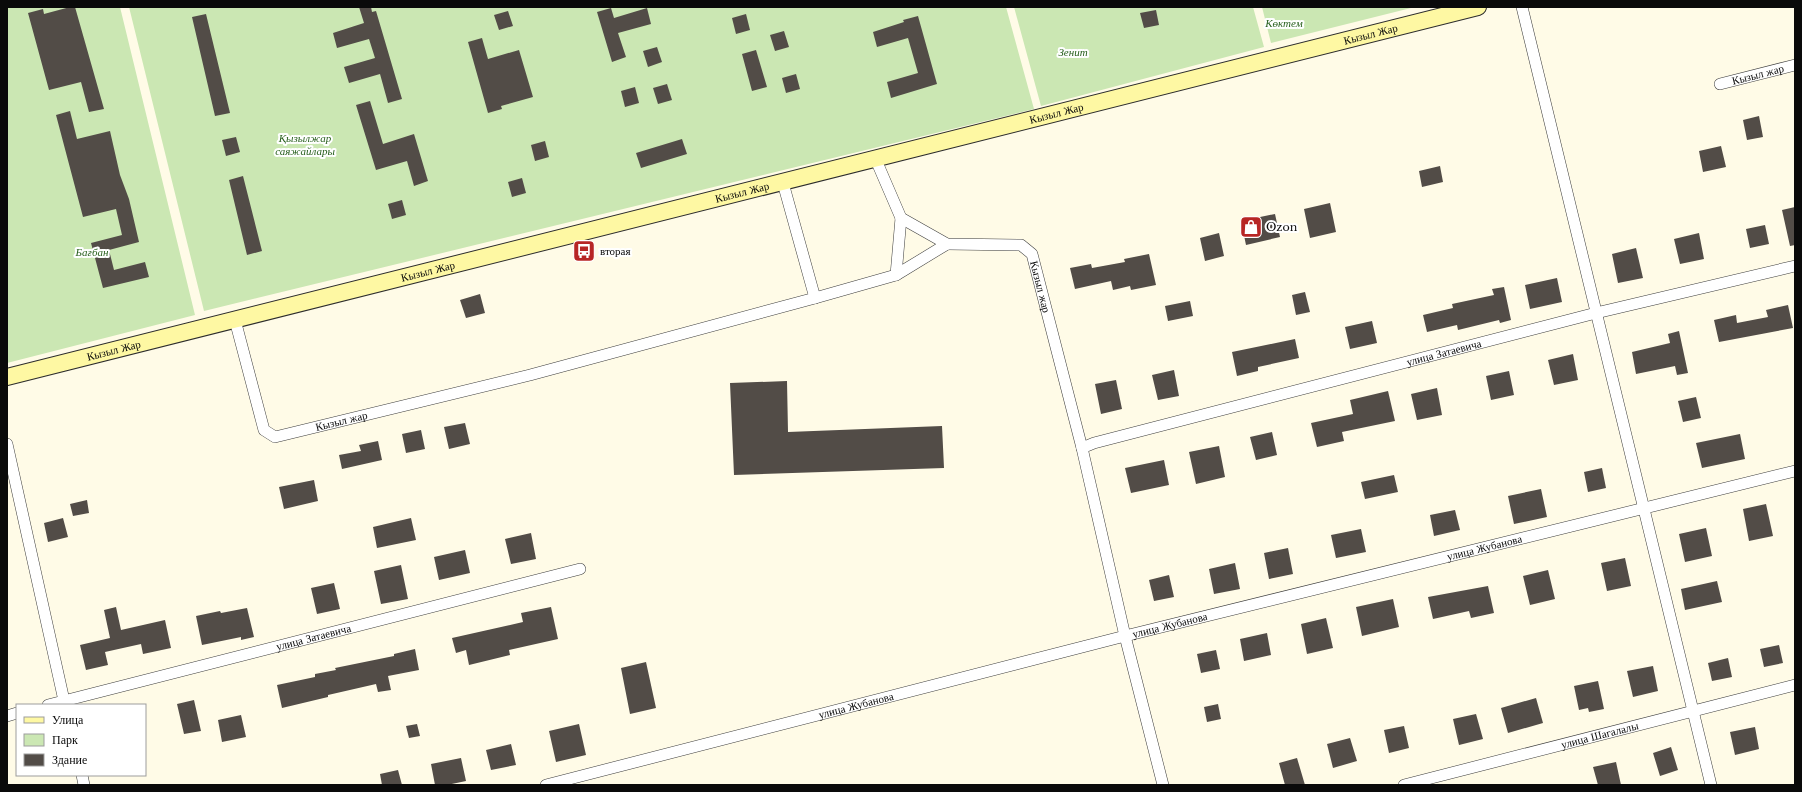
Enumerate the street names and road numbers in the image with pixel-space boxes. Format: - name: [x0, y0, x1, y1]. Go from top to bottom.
- street label: Кызыл Жар: [1342, 20, 1399, 48]
- street label: Кызыл жар: [1730, 61, 1786, 88]
- street label: Кызыл Жар: [1028, 99, 1085, 127]
- street label: Кызыл Жар: [714, 178, 771, 206]
- street label: Кызыл Жар: [399, 257, 457, 285]
- street label: Кызыл жар: [1027, 259, 1054, 315]
- street label: улица Затаевича: [1405, 336, 1483, 369]
- street label: Кызыл Жар: [85, 337, 143, 364]
- street label: Кызыл жар: [314, 408, 369, 434]
- street label: улица Жубанова: [1445, 531, 1524, 563]
- street label: улица Жубанова: [1131, 609, 1209, 641]
- street label: улица Затаевича: [275, 621, 352, 653]
- street label: улица Жубанова: [817, 689, 895, 722]
- street label: улица Шагалалы: [1560, 718, 1640, 752]

